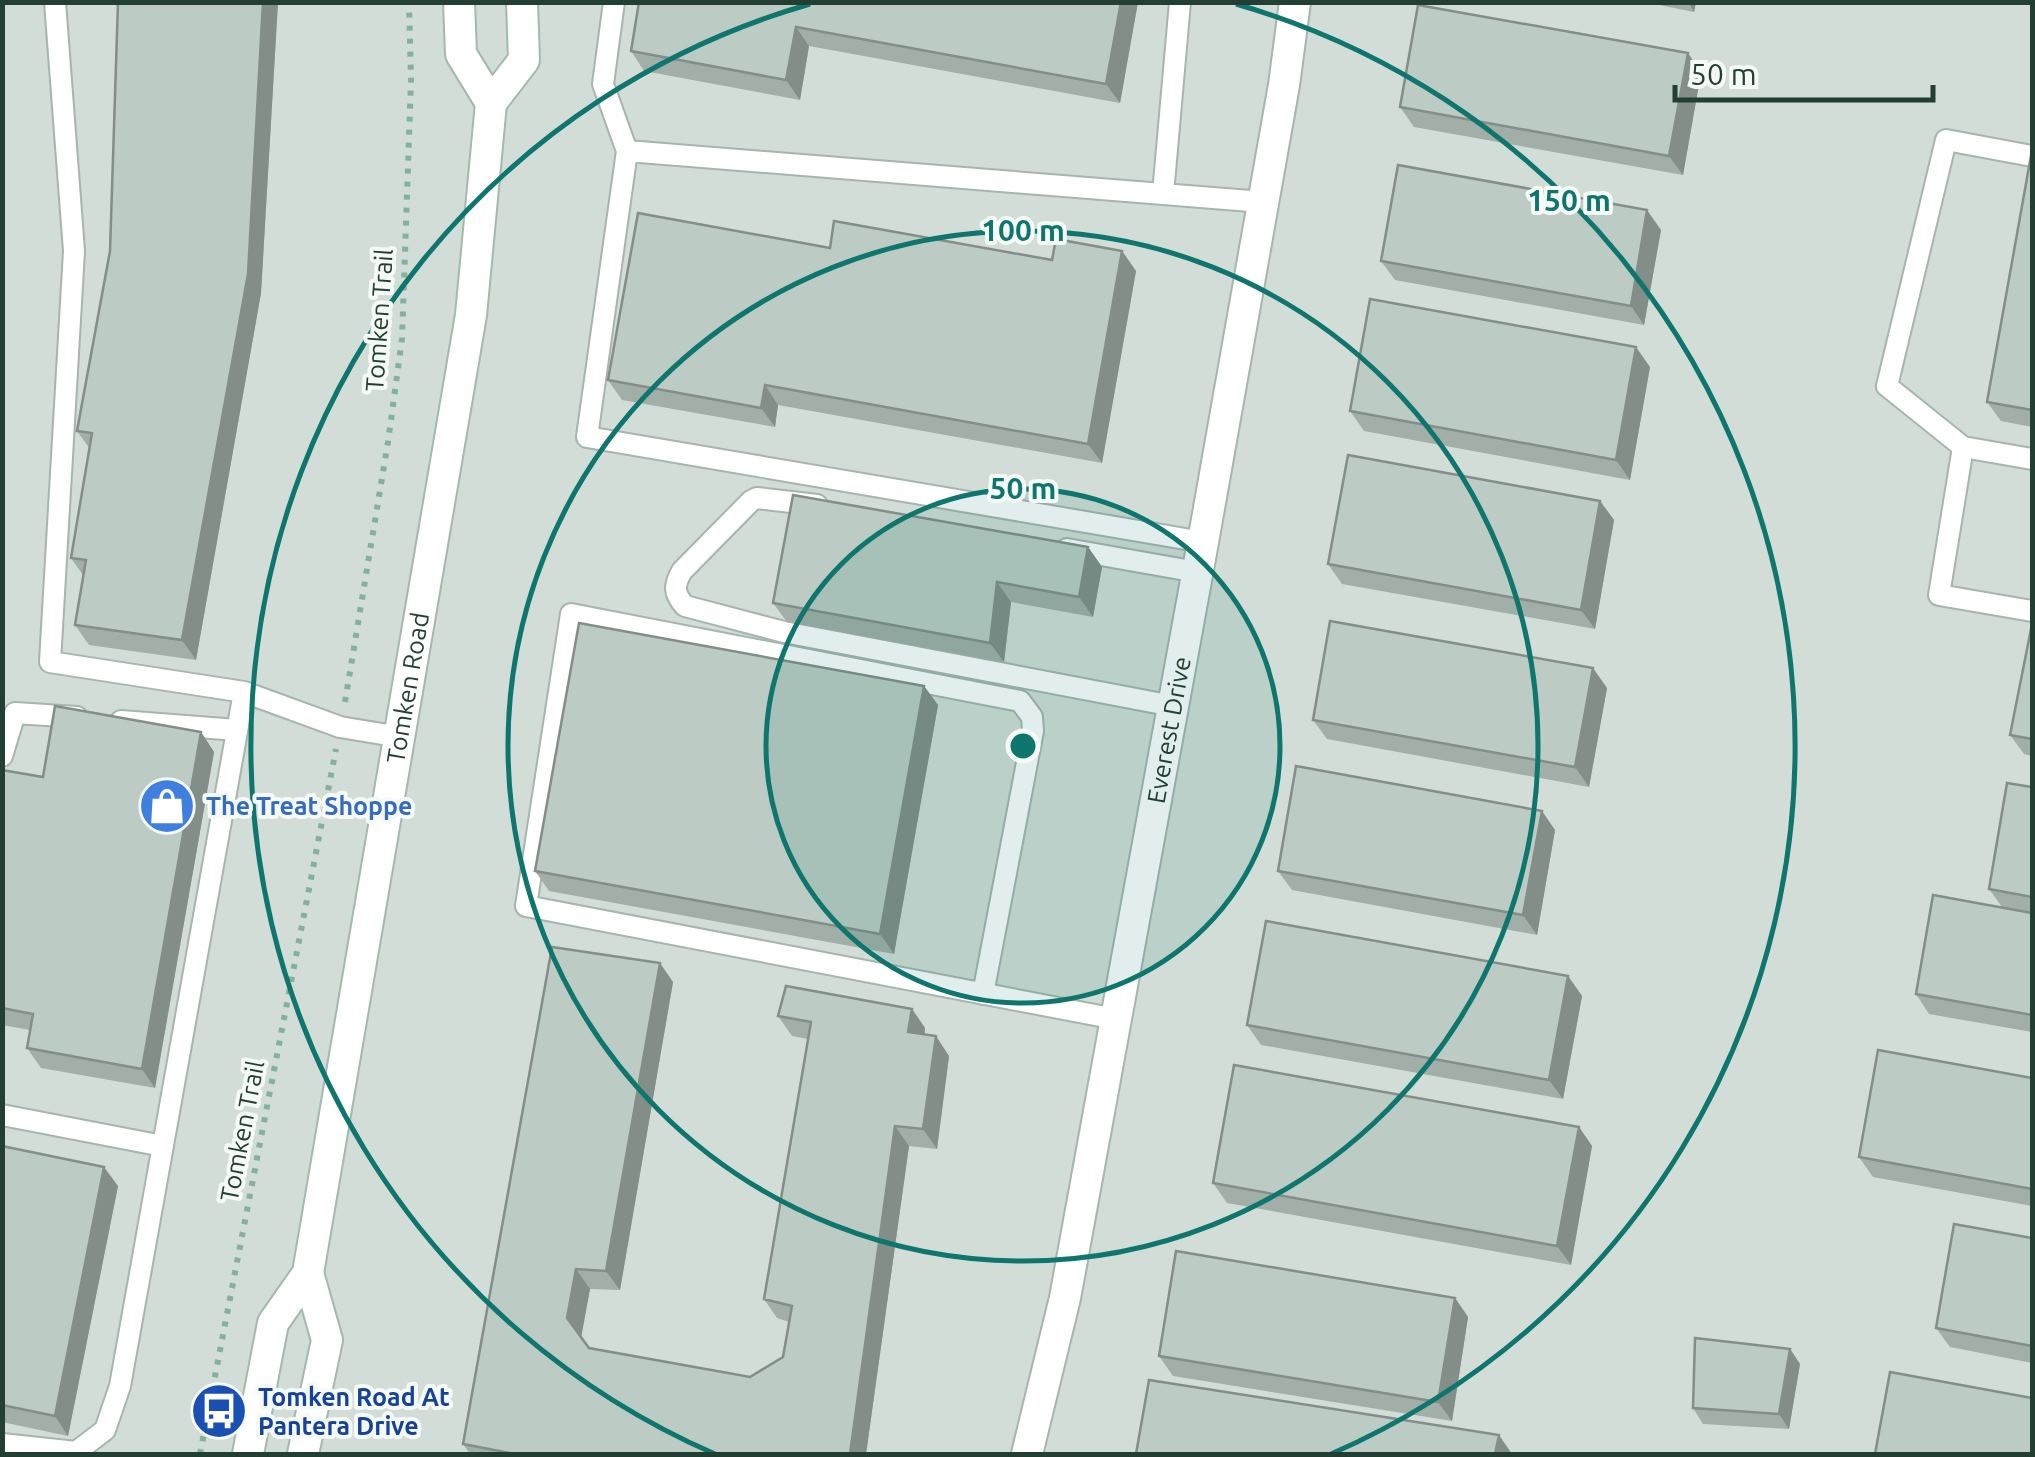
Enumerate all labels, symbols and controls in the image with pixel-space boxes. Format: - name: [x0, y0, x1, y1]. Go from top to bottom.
- scale bar: [1675, 40, 1932, 102]
- text: 50 m: [1690, 57, 1757, 91]
- text: 150 m: [1527, 183, 1611, 217]
- text: 100 m: [981, 213, 1065, 247]
- street label: Tomken Trail: [360, 248, 398, 392]
- text: 50 m: [990, 471, 1056, 505]
- street label: Tomken Road: [381, 610, 434, 765]
- street label: Everest Drive: [1142, 654, 1196, 806]
- centre of rings: [1005, 728, 1041, 764]
- shop icon: The Treat Shoppe: [137, 776, 197, 836]
- place label: The Treat Shoppe: [206, 792, 412, 820]
- street label: Tomken Trail: [215, 1058, 269, 1204]
- bus stop icon: Tomken Road At Pantera Drive: [189, 1381, 249, 1441]
- place label: Tomken Road At Pantera Drive: [258, 1383, 450, 1440]

